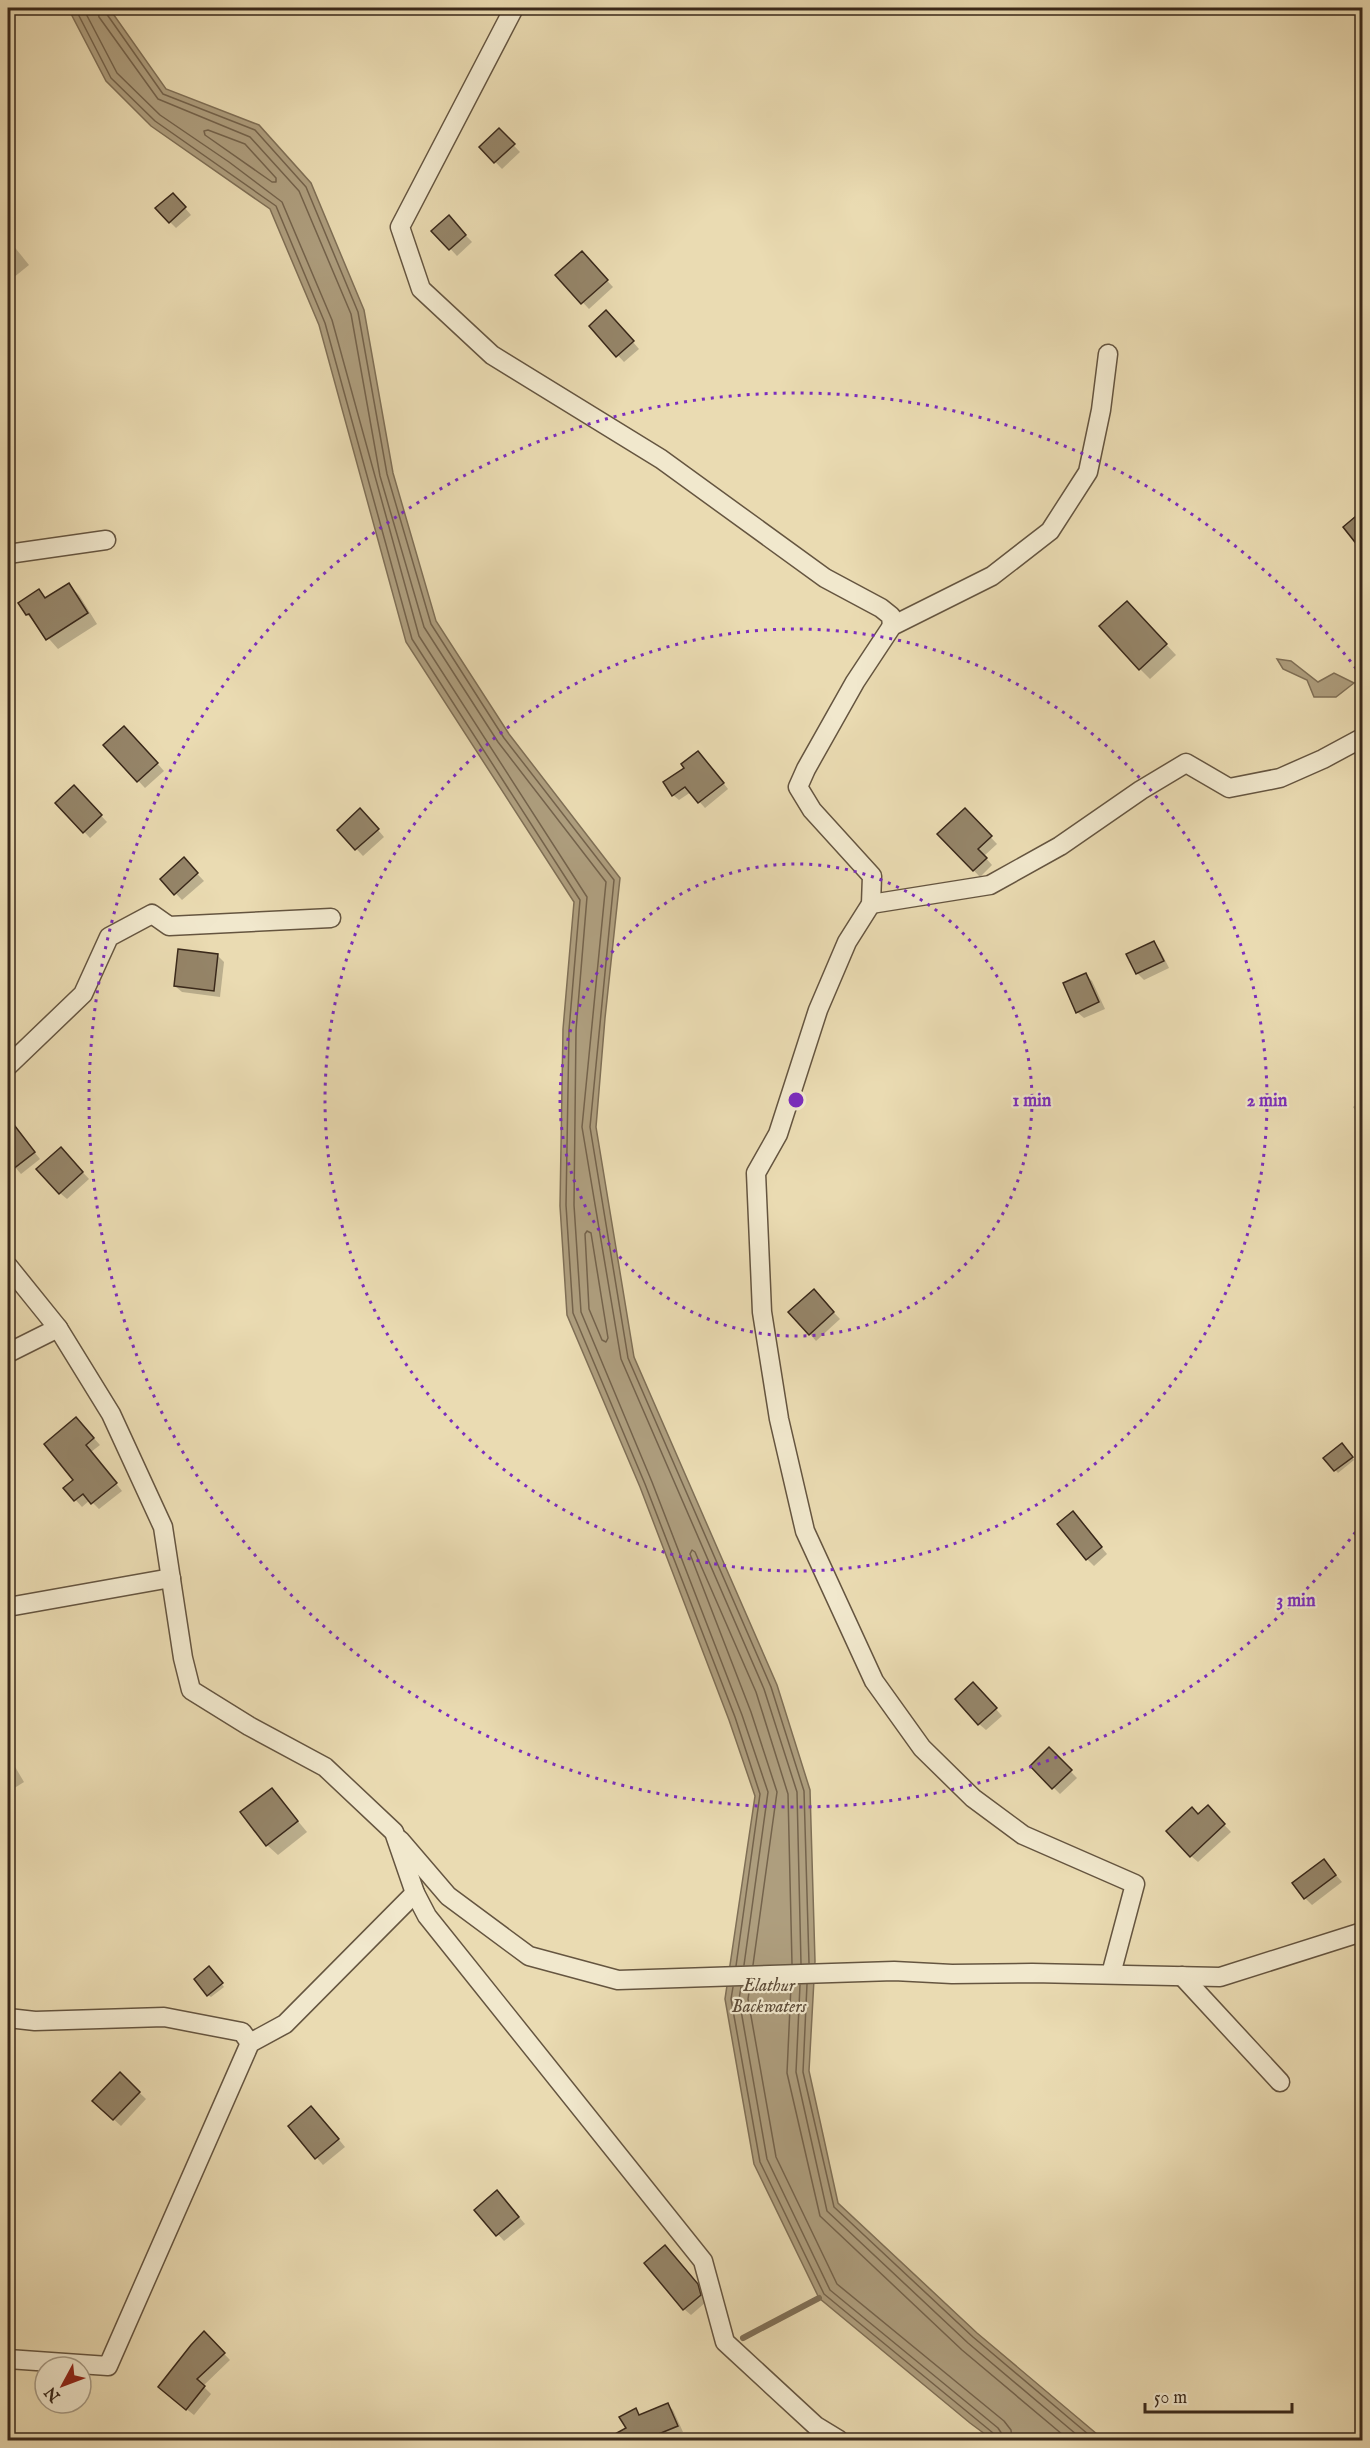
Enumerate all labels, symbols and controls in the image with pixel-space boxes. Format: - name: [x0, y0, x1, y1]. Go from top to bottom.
- centre of rings: [786, 1090, 806, 1110]
- text: 1 min: [1013, 1090, 1052, 1113]
- text: 2 min: [1247, 1090, 1288, 1113]
- text: 3 min: [1277, 1590, 1316, 1613]
- water label: Elathur Backwaters: [732, 1975, 807, 2019]
- north arrow: [33, 2355, 93, 2415]
- scale bar: [1145, 2376, 1292, 2414]
- text: N: [41, 2382, 66, 2406]
- text: 50 m: [1154, 2387, 1187, 2410]

